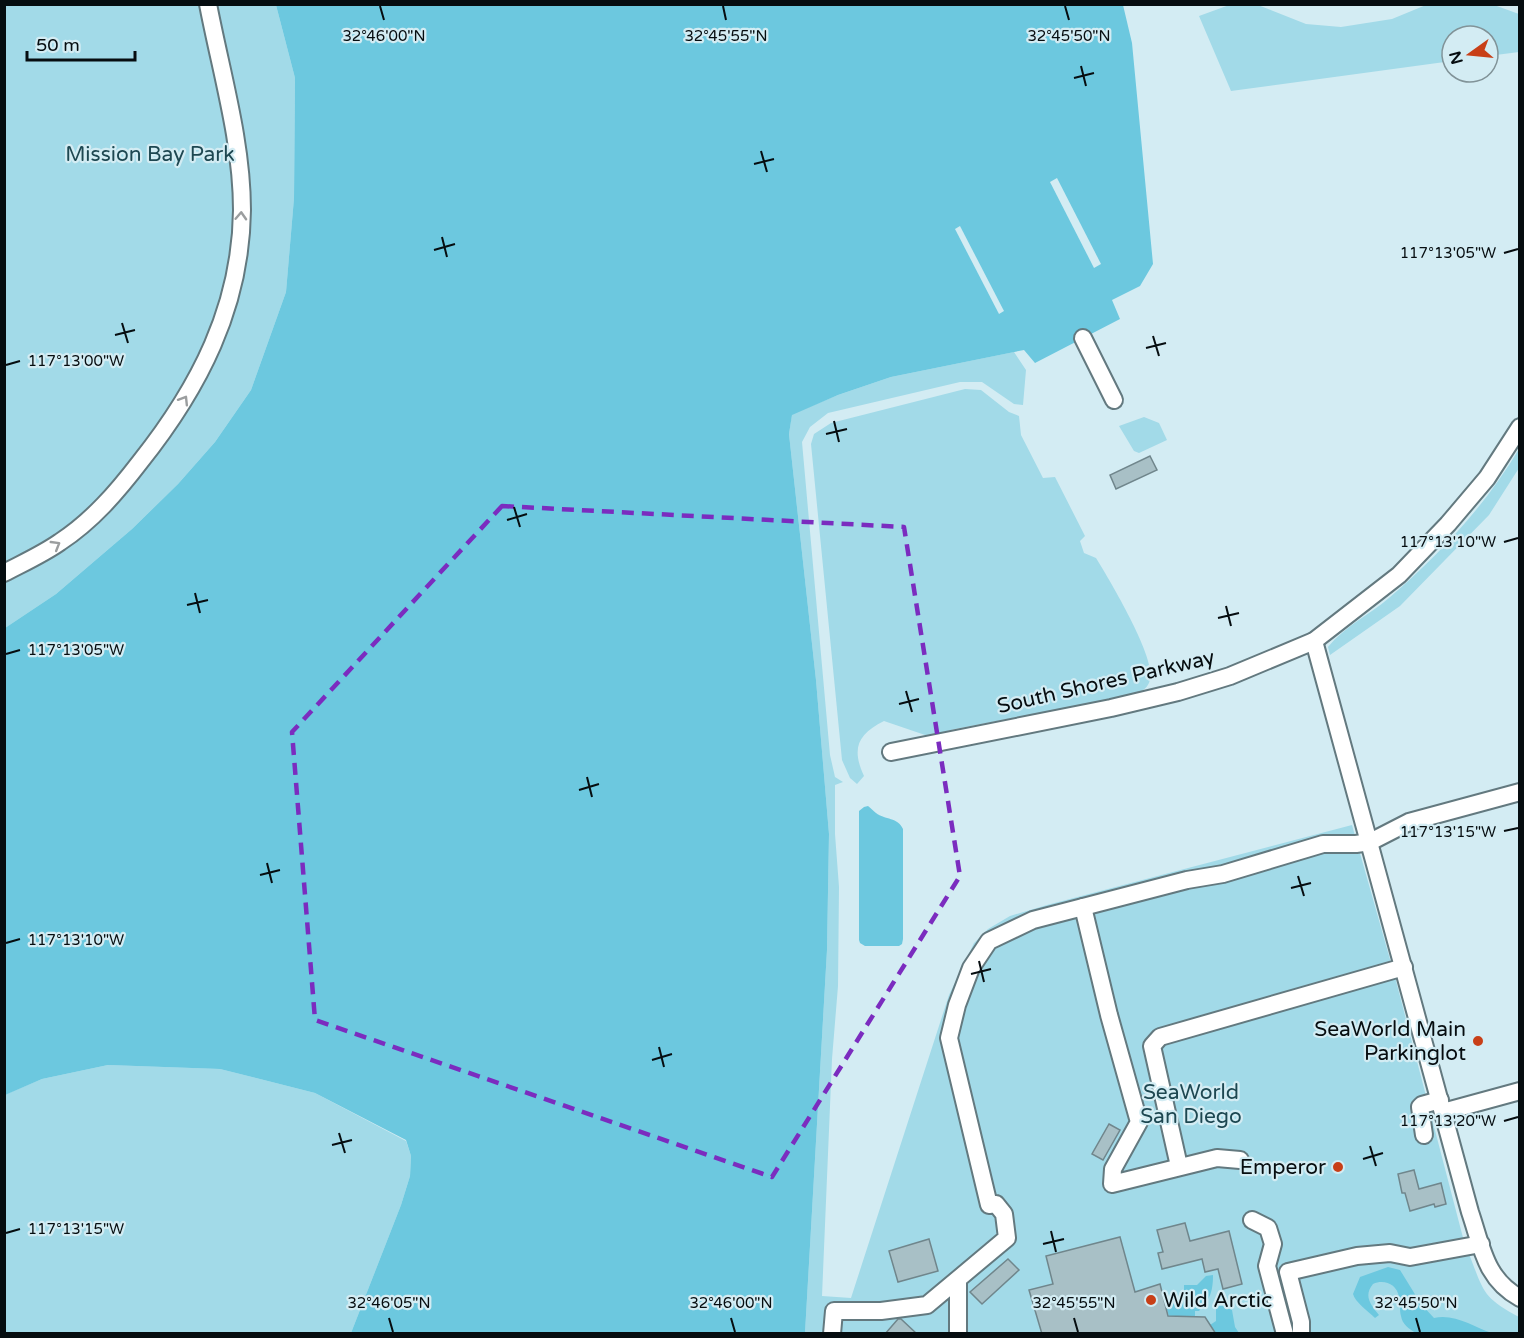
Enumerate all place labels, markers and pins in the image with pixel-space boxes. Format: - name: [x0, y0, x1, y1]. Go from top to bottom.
- place label: SeaWorld Main Parkinglot: [1314, 1017, 1466, 1066]
- marker: SeaWorld Main Parkinglot: [1471, 1034, 1485, 1048]
- place label: Emperor: [1240, 1155, 1326, 1180]
- marker: Emperor: [1331, 1160, 1345, 1174]
- place label: Wild Arctic: [1163, 1288, 1272, 1313]
- marker: Wild Arctic: [1144, 1293, 1158, 1307]

